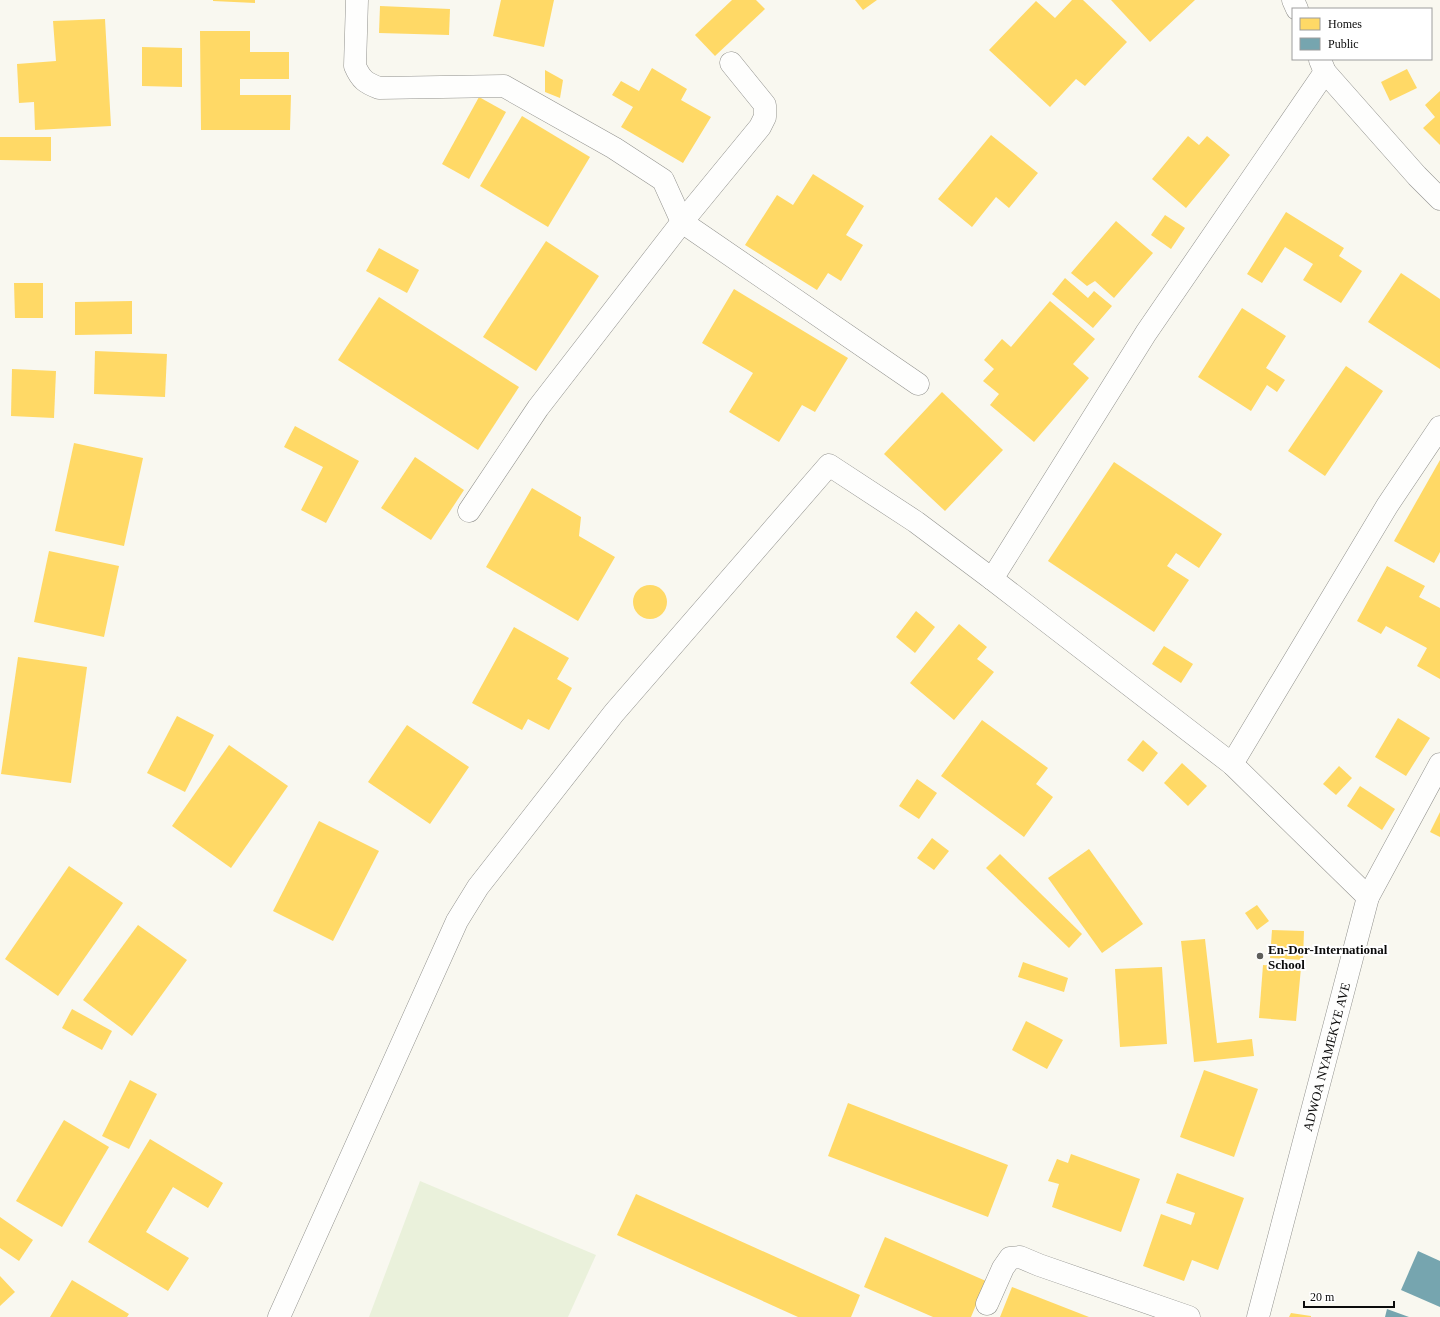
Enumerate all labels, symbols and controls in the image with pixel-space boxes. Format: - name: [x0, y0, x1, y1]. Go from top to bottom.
- legend: [1292, 8, 1432, 60]
- text: Homes: [1328, 17, 1362, 31]
- text: Public: [1328, 37, 1359, 51]
- place label: En-Dor-International School: [1268, 942, 1388, 972]
- marker: En-Dor-International School: [1255, 951, 1265, 961]
- street label: ADWOA NYAMEKYE AVE: [1300, 981, 1353, 1133]
- scale bar: [1304, 1283, 1394, 1309]
- text: 20 m: [1310, 1290, 1335, 1304]

